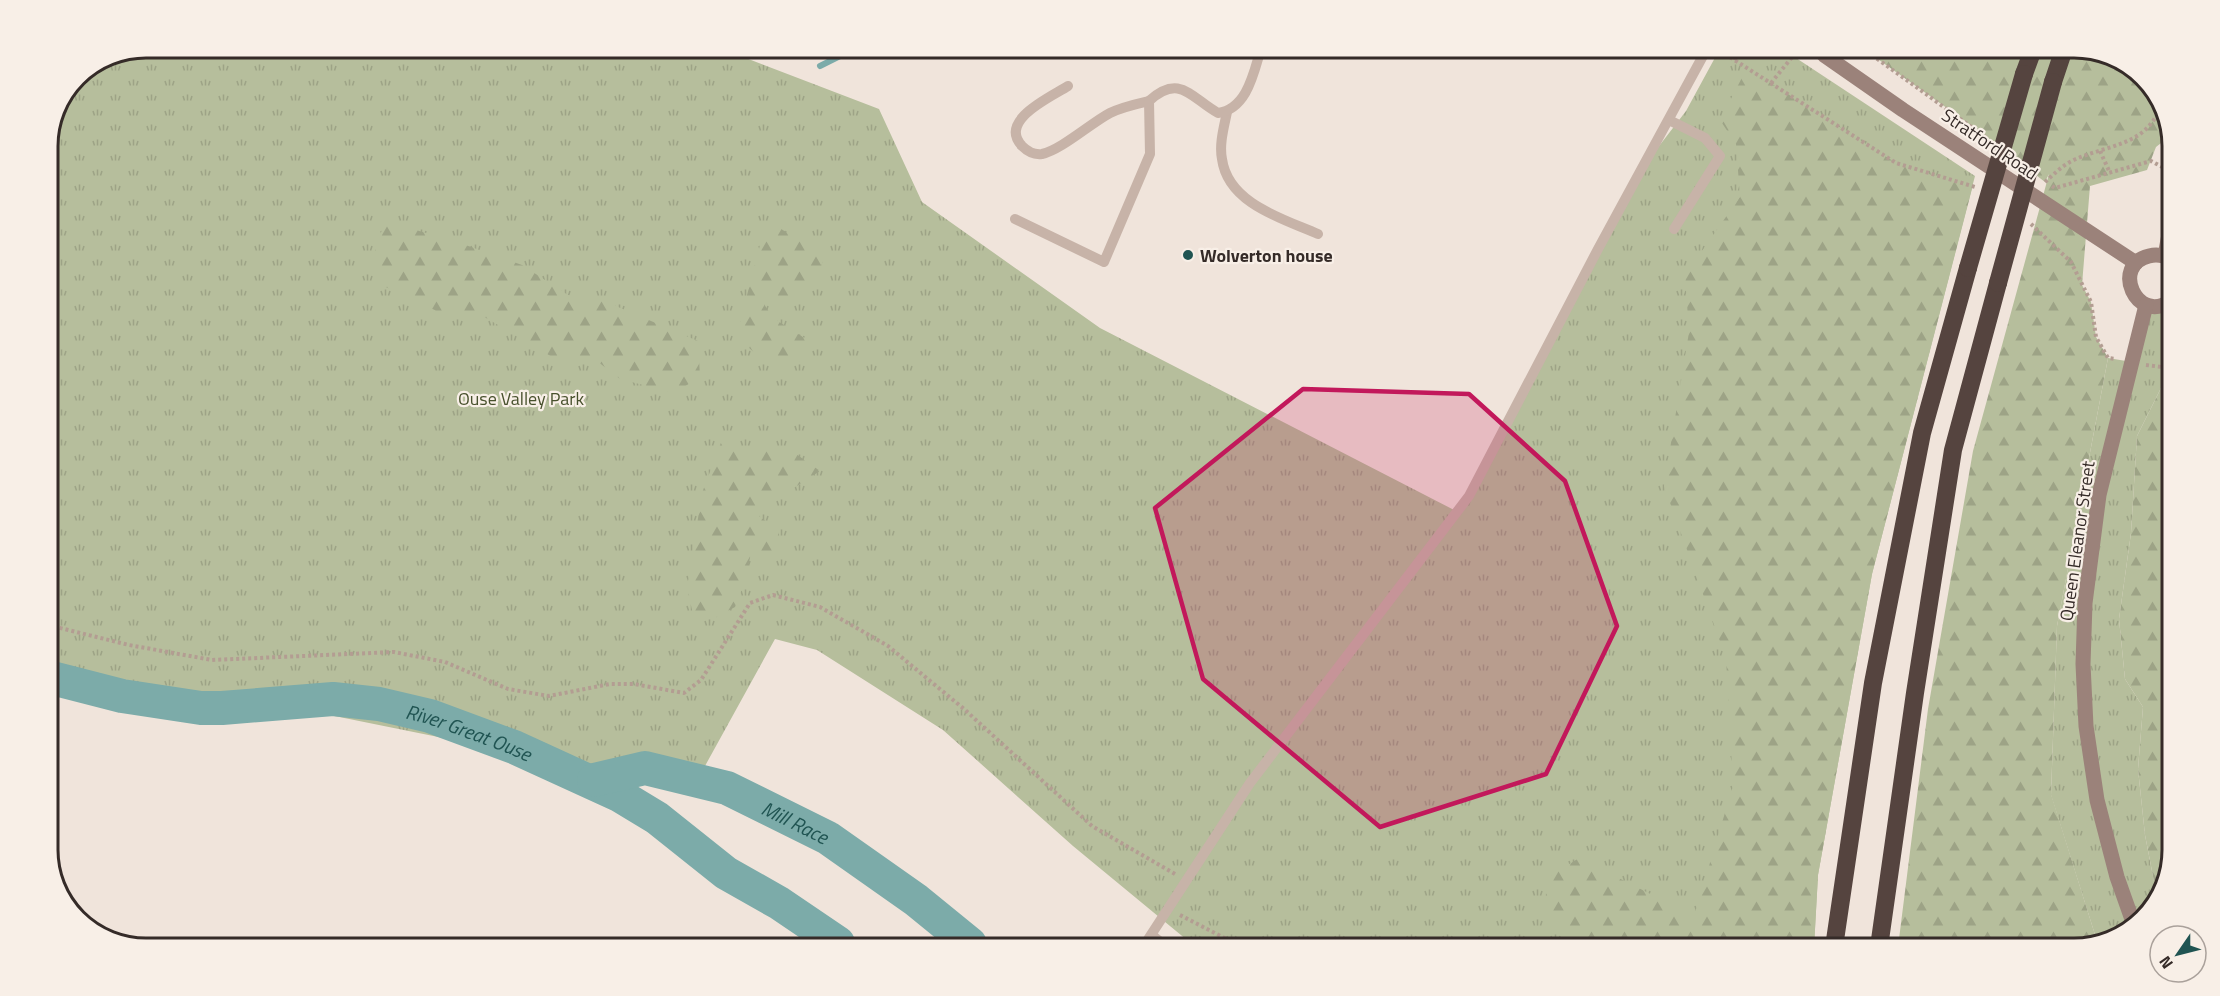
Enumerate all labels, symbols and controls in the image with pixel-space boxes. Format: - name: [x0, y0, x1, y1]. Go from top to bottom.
- street label: Stratford Road: [1936, 102, 2044, 186]
- place label: Wolverton house: [1200, 242, 1333, 269]
- marker: Wolverton house: [1181, 248, 1195, 262]
- park label: Ouse Valley Park: [458, 385, 584, 412]
- street label: Queen Eleanor Street: [2052, 459, 2102, 623]
- water label: River Great Ouse: [403, 695, 539, 769]
- water label: Mill Race: [757, 792, 836, 852]
- north arrow: [2148, 924, 2208, 984]
- text: N: [2153, 951, 2179, 974]

